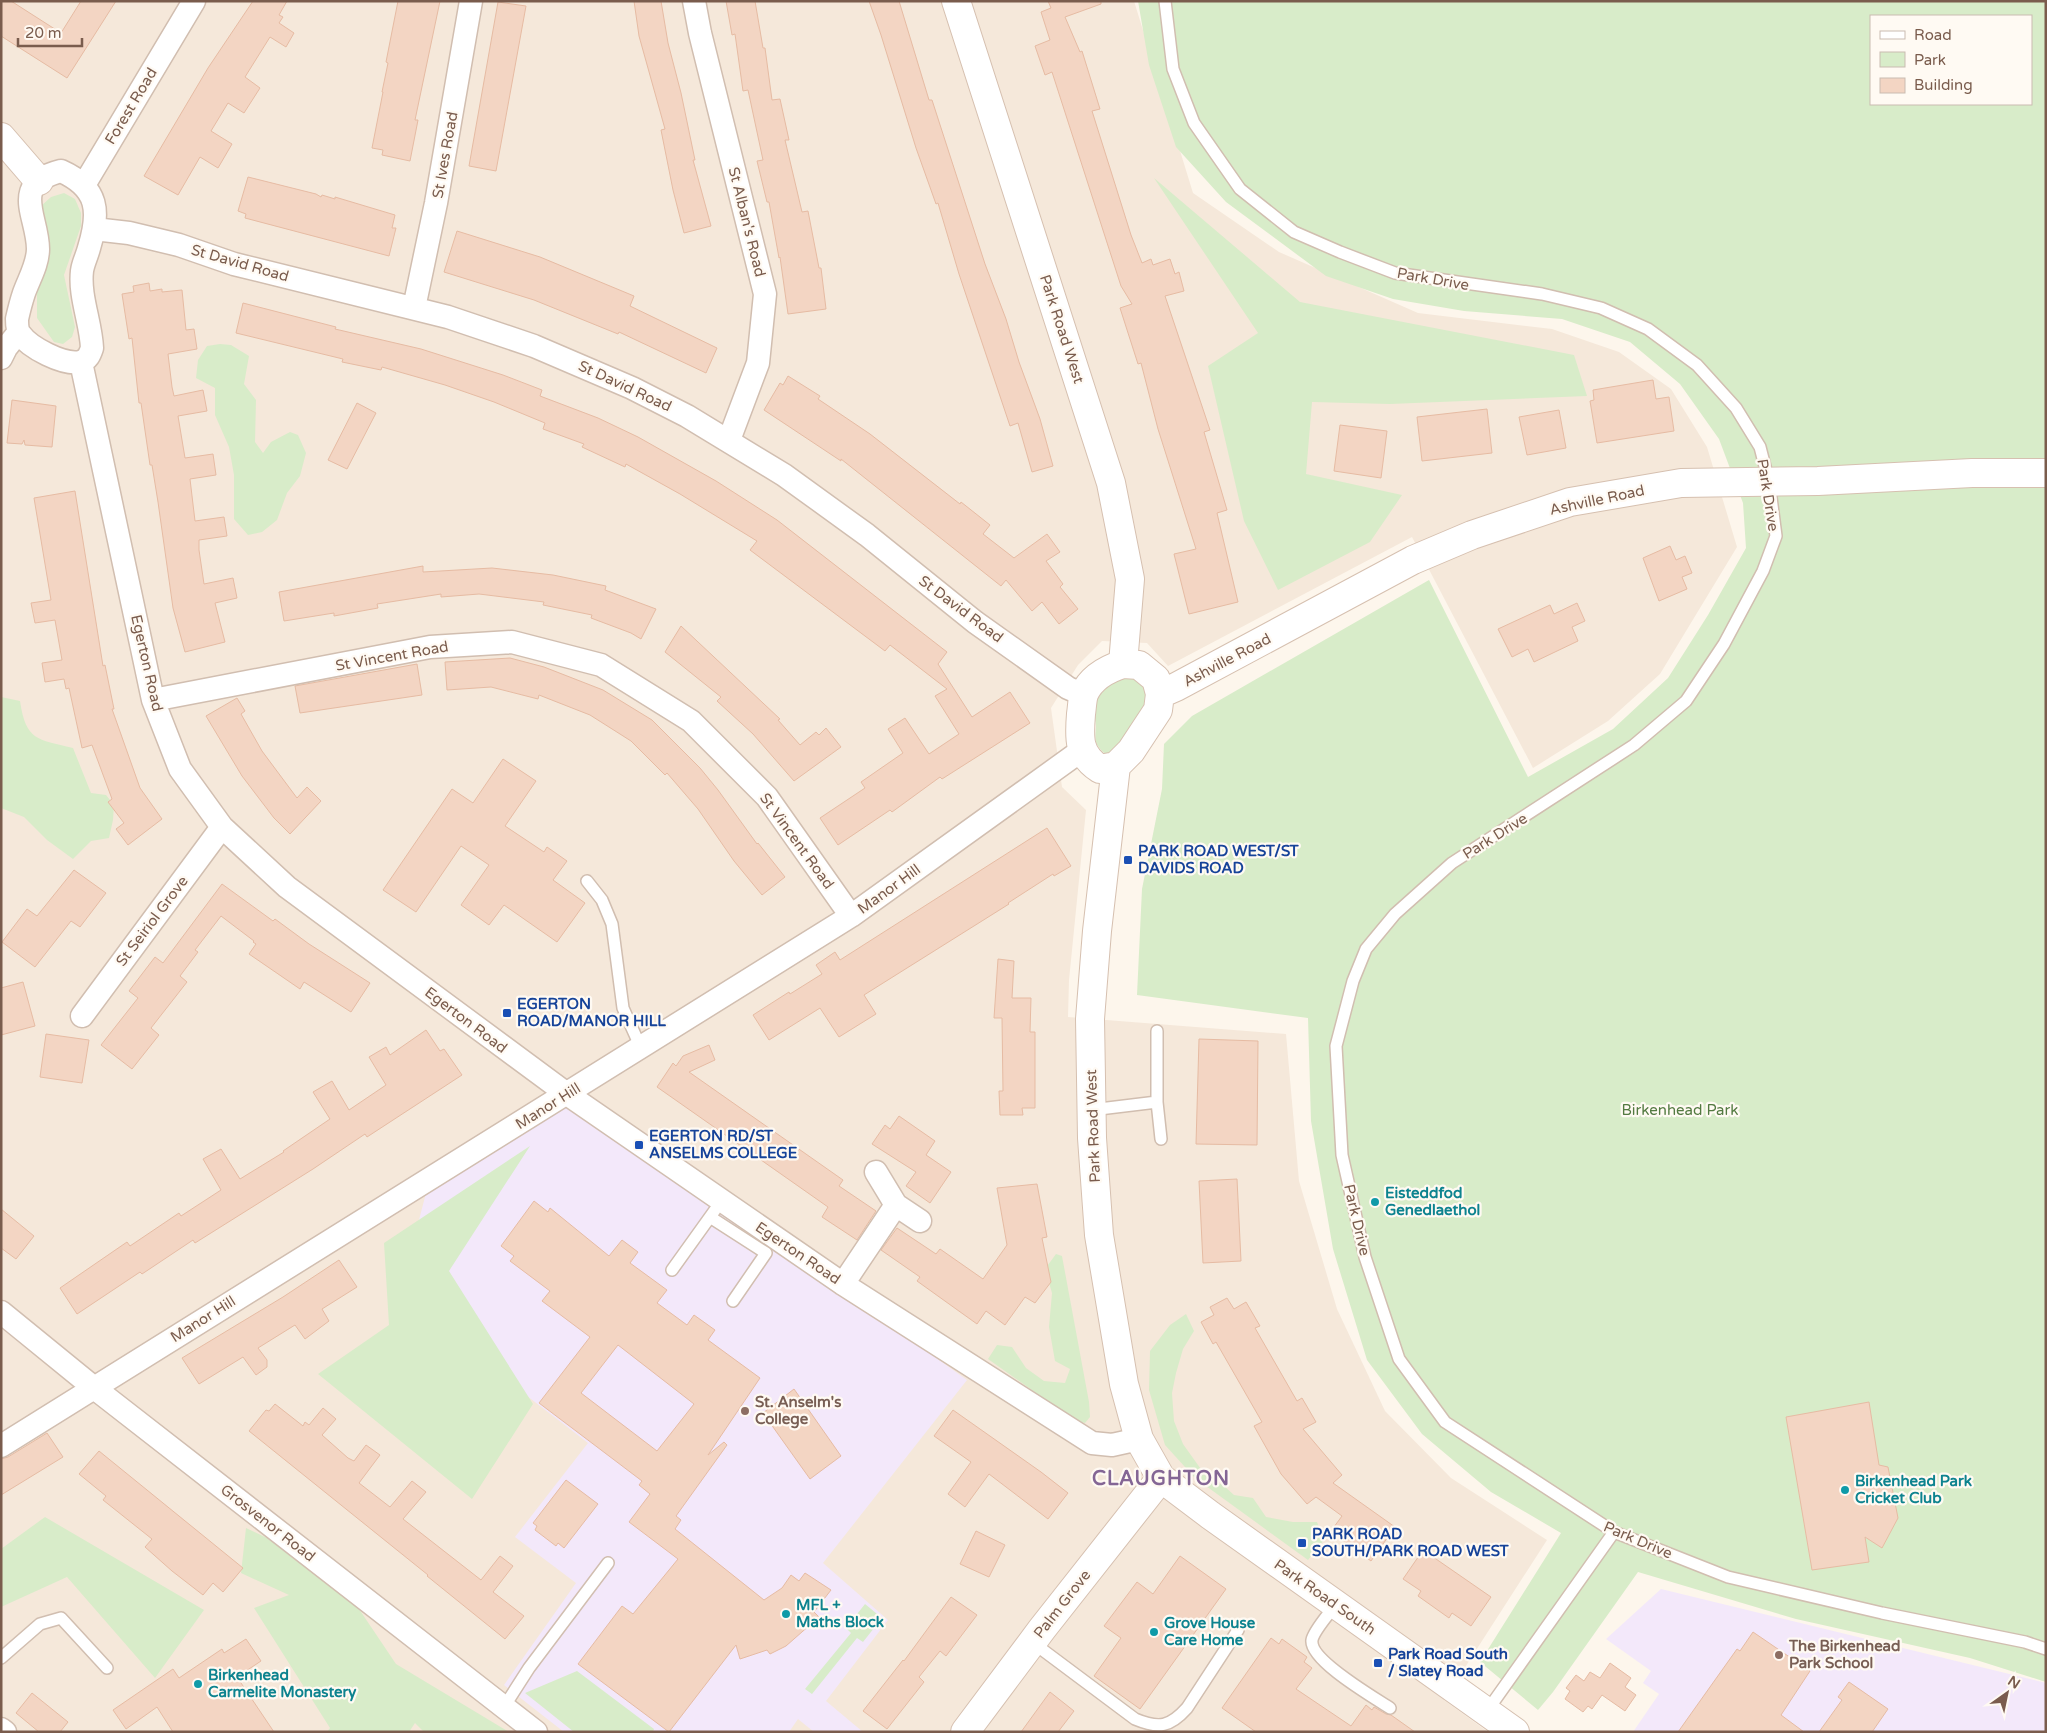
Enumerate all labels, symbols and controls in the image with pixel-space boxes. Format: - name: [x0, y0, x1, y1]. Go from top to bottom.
- scale bar: [18, 15, 81, 47]
- legend: [1870, 15, 2032, 105]
- text: 20 m: [25, 24, 62, 42]
- text: Road: [1914, 26, 1952, 44]
- text: Park: [1914, 51, 1946, 69]
- street label: Forest Road: [101, 64, 161, 148]
- text: Building: [1914, 76, 1973, 94]
- street label: St Ives Road: [429, 110, 461, 200]
- street label: St Alban's Road: [725, 165, 769, 279]
- street label: St David Road: [189, 240, 291, 286]
- street label: Park Drive: [1396, 264, 1470, 294]
- street label: Park Road West: [1036, 272, 1088, 386]
- street label: St David Road: [576, 357, 674, 415]
- street label: Park Drive: [1753, 458, 1783, 532]
- street label: Ashville Road: [1548, 481, 1646, 519]
- street label: St David Road: [915, 572, 1007, 646]
- street label: Egerton Road: [127, 613, 167, 713]
- street label: Ashville Road: [1180, 629, 1274, 691]
- street label: St Vincent Road: [334, 637, 450, 675]
- street label: St Vincent Road: [756, 789, 838, 893]
- street label: Park Drive: [1459, 809, 1531, 863]
- place label: PARK ROAD WEST/ST DAVIDS ROAD: [1138, 842, 1300, 877]
- marker: PARK ROAD WEST/ST DAVIDS ROAD: [1122, 854, 1134, 866]
- street label: Manor Hill: [854, 860, 924, 918]
- street label: St Seiriol Grove: [112, 872, 192, 970]
- street label: Egerton Road: [421, 983, 511, 1057]
- place label: EGERTON ROAD/MANOR HILL: [517, 995, 666, 1030]
- marker: EGERTON ROAD/MANOR HILL: [501, 1007, 513, 1019]
- street label: Park Road West: [1082, 1069, 1104, 1183]
- street label: Manor Hill: [512, 1079, 584, 1133]
- park label: Birkenhead Park: [1622, 1101, 1738, 1119]
- place label: EGERTON RD/ST ANSELMS COLLEGE: [649, 1127, 798, 1162]
- marker: EGERTON RD/ST ANSELMS COLLEGE: [633, 1139, 645, 1151]
- street label: Park Drive: [1340, 1182, 1374, 1258]
- place label: Eisteddfod Genedlaethol: [1385, 1184, 1480, 1219]
- marker: Eisteddfod Genedlaethol: [1369, 1196, 1381, 1208]
- street label: Egerton Road: [752, 1218, 844, 1288]
- street label: Manor Hill: [167, 1292, 239, 1346]
- place label: St. Anselm's College: [755, 1393, 841, 1429]
- marker: St. Anselm's College: [739, 1405, 751, 1417]
- district label: CLAUGHTON: [1092, 1467, 1230, 1491]
- place label: Birkenhead Park Cricket Club: [1855, 1472, 1972, 1507]
- street label: Grosvenor Road: [217, 1480, 319, 1566]
- marker: Birkenhead Park Cricket Club: [1839, 1484, 1851, 1496]
- street label: Park Drive: [1601, 1517, 1675, 1563]
- place label: PARK ROAD SOUTH/PARK ROAD WEST: [1312, 1525, 1510, 1560]
- marker: PARK ROAD SOUTH/PARK ROAD WEST: [1296, 1537, 1308, 1549]
- street label: Park Road South: [1271, 1555, 1379, 1639]
- street label: Palm Grove: [1030, 1566, 1094, 1642]
- place label: MFL + Maths Block: [796, 1596, 884, 1631]
- marker: MFL + Maths Block: [780, 1608, 792, 1620]
- place label: Grove House Care Home: [1164, 1614, 1256, 1649]
- marker: Grove House Care Home: [1148, 1626, 1160, 1638]
- place label: The Birkenhead Park School: [1788, 1637, 1901, 1672]
- place label: Park Road South / Slatey Road: [1388, 1645, 1508, 1681]
- marker: The Birkenhead Park School: [1773, 1649, 1785, 1661]
- marker: Park Road South / Slatey Road: [1372, 1657, 1384, 1669]
- place label: Birkenhead Carmelite Monastery: [208, 1666, 356, 1702]
- north arrow: [1982, 1668, 2032, 1718]
- text: N: [2004, 1672, 2023, 1693]
- marker: Birkenhead Carmelite Monastery: [192, 1678, 204, 1690]

